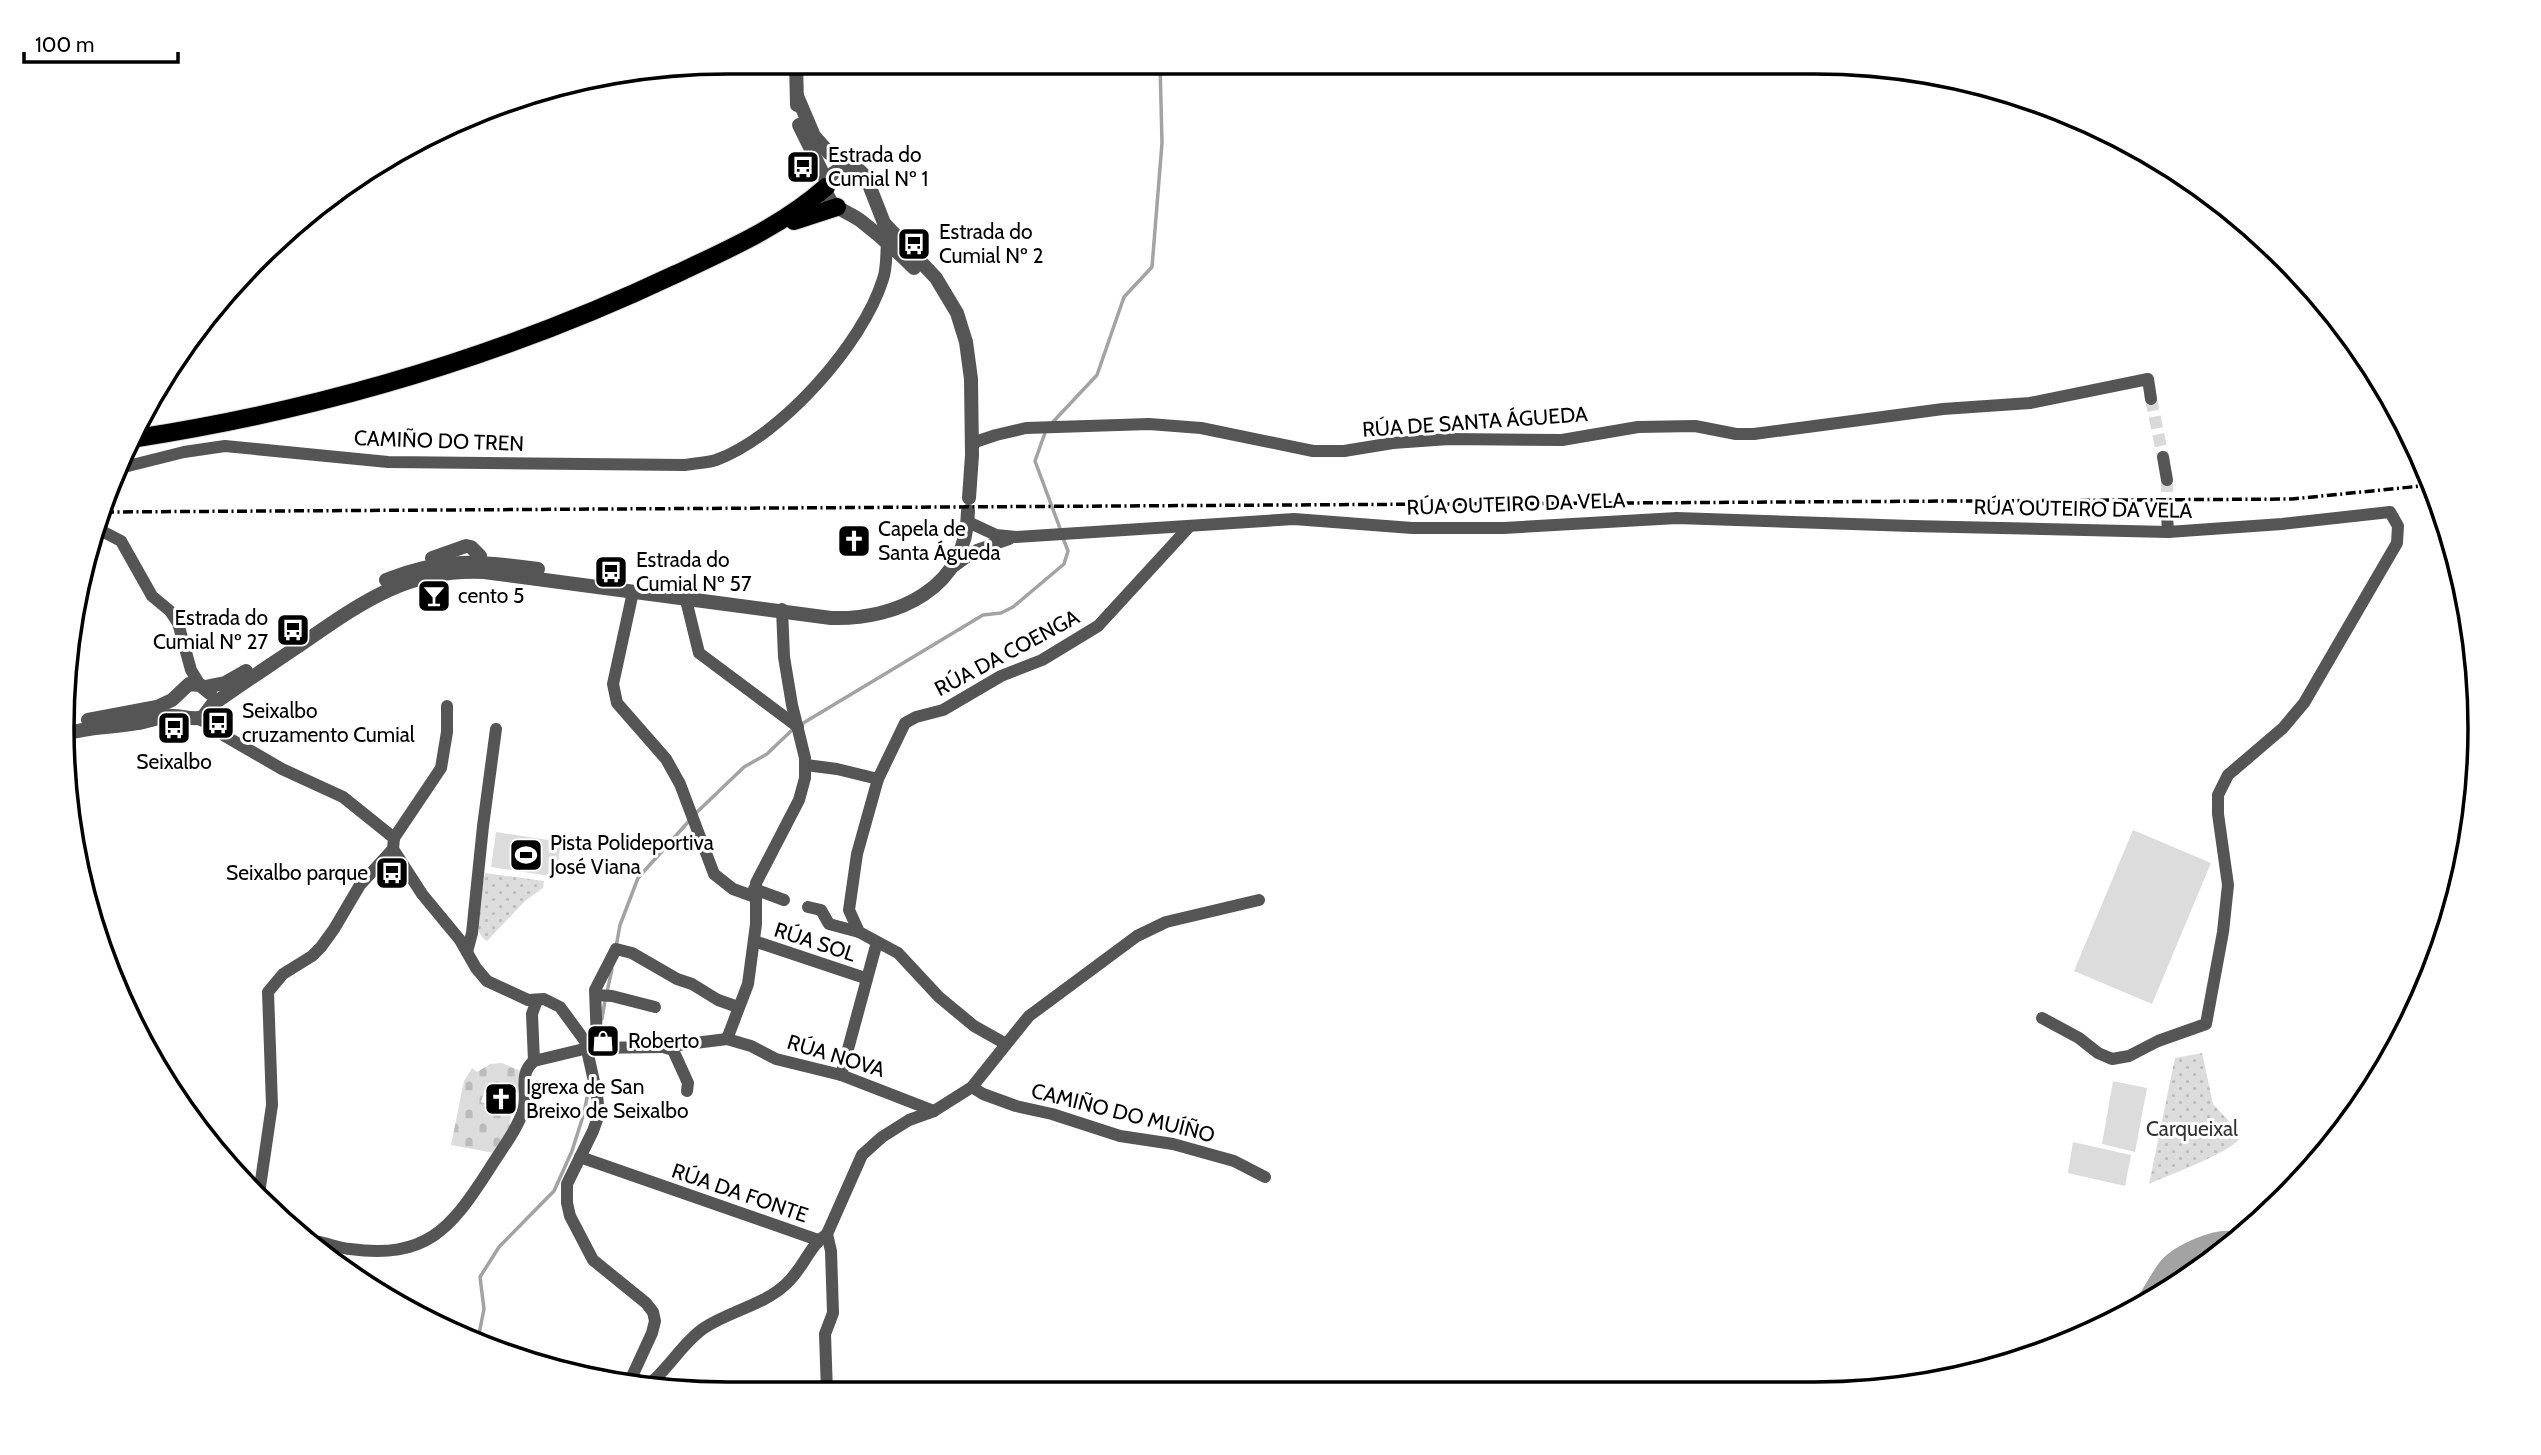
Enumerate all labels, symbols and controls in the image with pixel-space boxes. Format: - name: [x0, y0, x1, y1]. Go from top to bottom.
- scale bar: [24, 21, 178, 65]
- text: 100 m: [35, 32, 94, 57]
- place label: Estrada do Cumial Nº 1: [828, 142, 928, 191]
- bus stop icon: Estrada do Cumial Nº 1: [784, 148, 822, 186]
- place label: Estrada do Cumial Nº 2: [939, 219, 1044, 268]
- bus stop icon: Estrada do Cumial Nº 2: [895, 225, 933, 263]
- street label: RÚA DE SANTA ÁGUEDA: [1361, 401, 1589, 442]
- street label: CAMIÑO DO TREN: [353, 424, 525, 456]
- street label: RÚA OUTEIRO DA VELA: [1406, 487, 1626, 520]
- street label: RÚA OUTEIRO DA VELA: [1973, 494, 2193, 523]
- place label: Capela de Santa Águeda: [878, 516, 1001, 565]
- church icon: Capela de Santa Águeda: [835, 522, 873, 560]
- place label: Estrada do Cumial Nº 57: [636, 547, 752, 596]
- bus stop icon: Estrada do Cumial Nº 57: [592, 553, 630, 591]
- bar icon: cento 5: [415, 577, 453, 615]
- place label: cento 5: [458, 583, 524, 608]
- street label: RÚA DA COENGA: [930, 604, 1083, 701]
- place label: Estrada do Cumial Nº 27: [153, 605, 268, 654]
- bus stop icon: Estrada do Cumial Nº 27: [274, 611, 312, 649]
- place label: Seixalbo cruzamento Cumial: [242, 698, 415, 747]
- bus stop icon: Seixalbo cruzamento Cumial: [199, 704, 237, 742]
- bus stop icon: Seixalbo: [155, 709, 193, 747]
- place label: Seixalbo: [136, 749, 212, 774]
- place label: Pista Polideportiva José Viana: [549, 830, 714, 879]
- sports icon: Pista Polideportiva José Viana: [507, 836, 545, 874]
- bus stop icon: Seixalbo parque: [373, 854, 411, 892]
- place label: Seixalbo parque: [226, 860, 368, 885]
- street label: RÚA SOL: [771, 917, 859, 967]
- shop icon: Roberto: [584, 1022, 622, 1060]
- place label: Roberto: [628, 1028, 699, 1053]
- street label: RÚA NOVA: [784, 1029, 888, 1082]
- place label: Igrexa de San Breixo de Seixalbo: [526, 1074, 689, 1123]
- street label: CAMIÑO DO MUÍÑO: [1029, 1077, 1218, 1147]
- church icon: Igrexa de San Breixo de Seixalbo: [482, 1080, 520, 1118]
- park label: Carqueixal: [2146, 1116, 2238, 1141]
- street label: RÚA DA FONTE: [669, 1158, 812, 1228]

